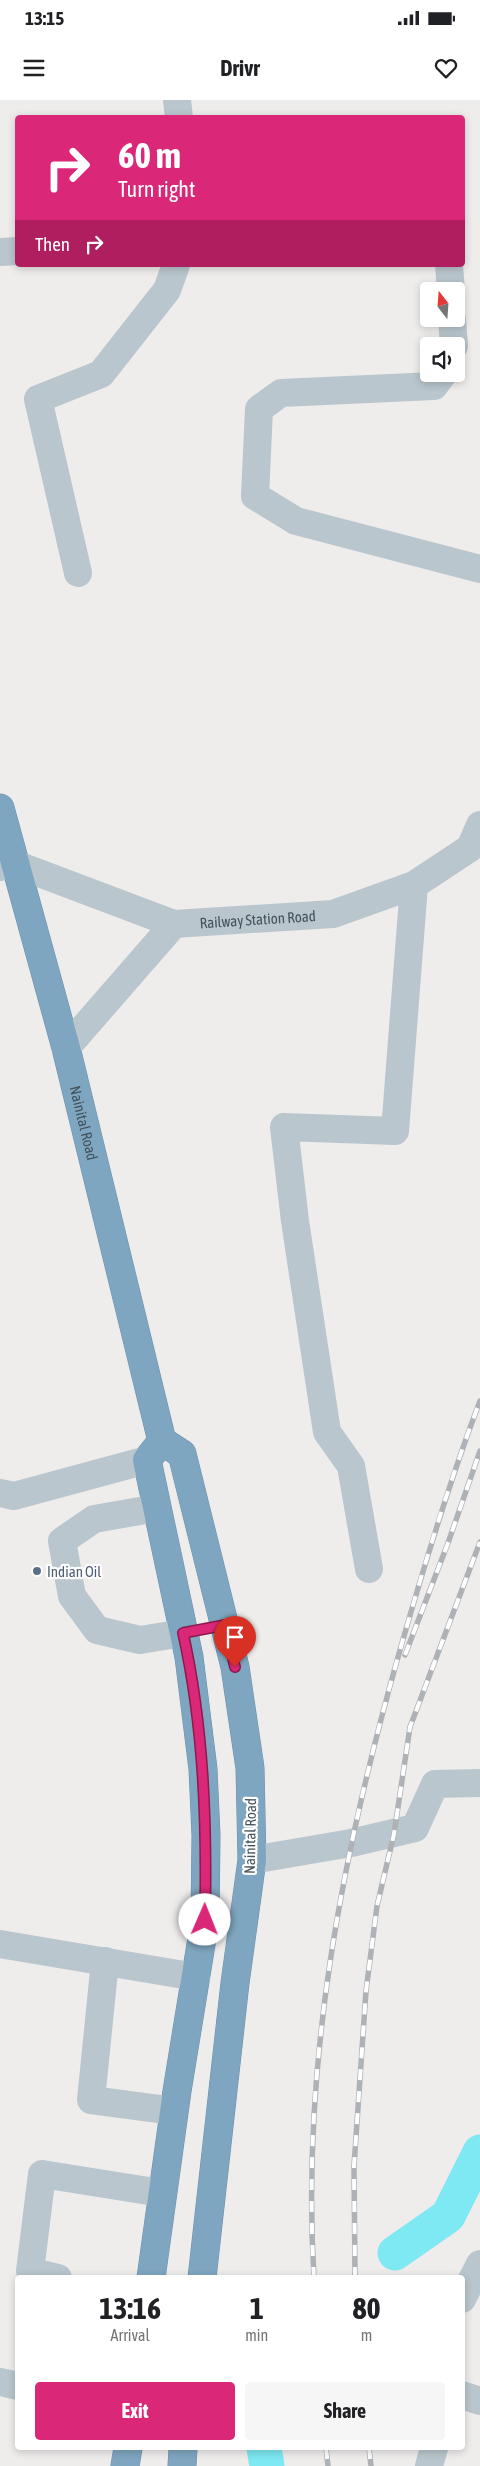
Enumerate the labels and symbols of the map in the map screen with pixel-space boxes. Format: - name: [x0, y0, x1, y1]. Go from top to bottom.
- north arrow: [420, 282, 465, 328]
- street label: Railway Station Road: [199, 907, 316, 931]
- street label: Nainital Road: [67, 1084, 102, 1162]
- place label: Indian Oil: [47, 1563, 101, 1580]
- marker: Indian Oil: [31, 1565, 43, 1577]
- pin: [214, 1616, 256, 1667]
- street label: Nainital Road: [241, 1798, 259, 1874]
- position arrow: [178, 1893, 230, 1945]

